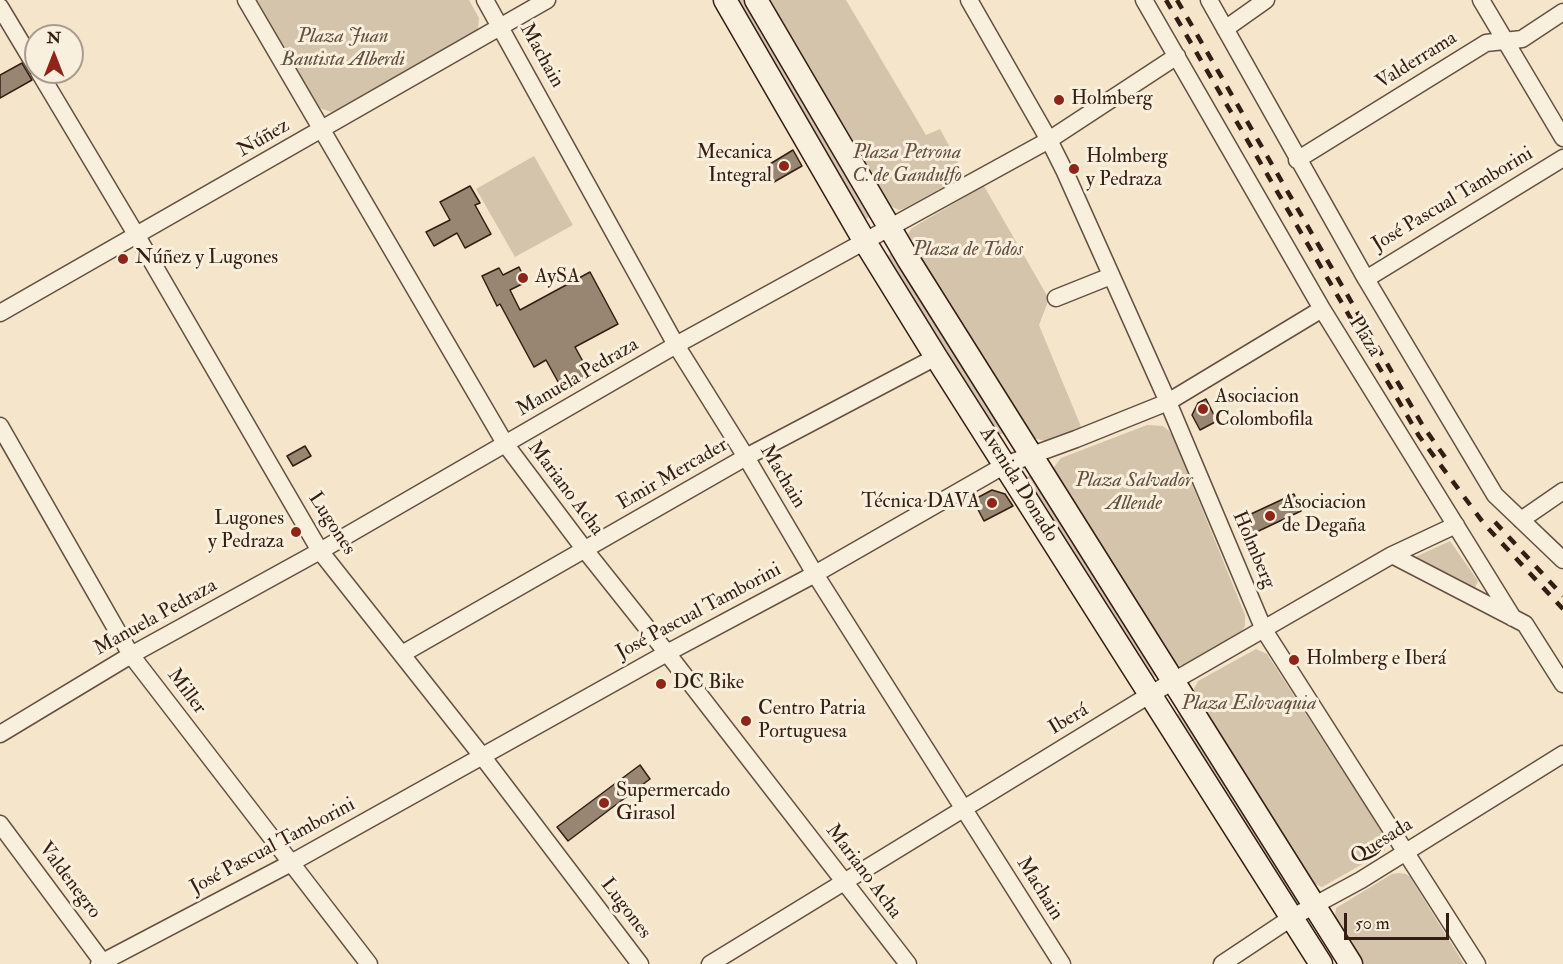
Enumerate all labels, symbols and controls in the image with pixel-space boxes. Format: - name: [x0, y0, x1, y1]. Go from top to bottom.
- street label: Machain: [514, 20, 568, 92]
- north arrow: [24, 24, 84, 84]
- park label: Plaza Juan Bautista Alberdi: [281, 26, 405, 73]
- street label: Valderrama: [1372, 27, 1462, 95]
- text: N: [47, 28, 61, 48]
- place label: Holmberg: [1071, 88, 1153, 112]
- marker: Holmberg: [1052, 93, 1066, 107]
- street label: Núñez: [234, 115, 294, 163]
- place label: Mecanica Integral: [697, 142, 772, 189]
- park label: Plaza Petrona C. de Gandulfo: [852, 142, 962, 189]
- street label: José Pascual Tamborini: [1368, 143, 1538, 257]
- place label: Holmberg y Pedraza: [1086, 146, 1168, 193]
- marker: Mecanica Integral: [777, 159, 791, 173]
- marker: Holmberg y Pedraza: [1067, 162, 1081, 176]
- park label: Plaza de Todos: [913, 239, 1023, 263]
- place label: Núñez y Lugones: [135, 247, 278, 271]
- marker: Núñez y Lugones: [116, 252, 130, 266]
- place label: AySA: [535, 266, 580, 290]
- marker: AySA: [516, 271, 530, 285]
- street label: Plaza: [1342, 312, 1386, 362]
- street label: Manuela Pedraza: [513, 333, 643, 423]
- place label: Asociacion Colombofila: [1215, 386, 1313, 433]
- marker: Asociacion Colombofila: [1196, 402, 1210, 416]
- street label: Avenida Donado: [973, 423, 1063, 547]
- street label: Emir Mercader: [613, 434, 733, 516]
- street label: Mariano Acha: [522, 437, 608, 541]
- street label: Machain: [754, 441, 810, 513]
- park label: Plaza Salvador Allende: [1075, 470, 1193, 517]
- street label: Lugones: [302, 488, 360, 560]
- place label: Técnica DAVA: [861, 491, 980, 515]
- place label: Asociacion de Degaña: [1282, 492, 1366, 539]
- marker: Técnica DAVA: [985, 496, 999, 510]
- place label: Lugones y Pedraza: [208, 508, 284, 555]
- street label: Holmberg: [1226, 508, 1280, 592]
- marker: Asociacion de Degaña: [1263, 509, 1277, 523]
- marker: Lugones y Pedraza: [289, 525, 303, 539]
- street label: José Pascual Tamborini: [613, 558, 785, 666]
- street label: Manuela Pedraza: [90, 574, 222, 662]
- place label: Holmberg e Iberá: [1306, 648, 1446, 672]
- marker: Holmberg e Iberá: [1287, 653, 1301, 667]
- street label: Miller: [161, 665, 211, 719]
- place label: DC Bike: [673, 672, 744, 696]
- marker: DC Bike: [654, 677, 668, 691]
- park label: Plaza Eslovaquia: [1181, 693, 1317, 717]
- place label: Centro Patria Portuguesa: [758, 698, 866, 745]
- street label: Iberá: [1045, 699, 1093, 741]
- marker: Centro Patria Portuguesa: [739, 714, 753, 728]
- place label: Supermercado Girasol: [616, 780, 730, 827]
- street label: José Pascual Tamborini: [187, 793, 359, 901]
- marker: Supermercado Girasol: [597, 796, 611, 810]
- street label: Quesada: [1347, 814, 1417, 870]
- street label: Mariano Acha: [820, 820, 906, 924]
- street label: Valdenegro: [32, 838, 106, 924]
- street label: Machain: [1010, 853, 1068, 925]
- street label: Lugones: [594, 874, 656, 944]
- scale bar: [1347, 901, 1452, 939]
- text: 50 m: [1355, 912, 1390, 935]

